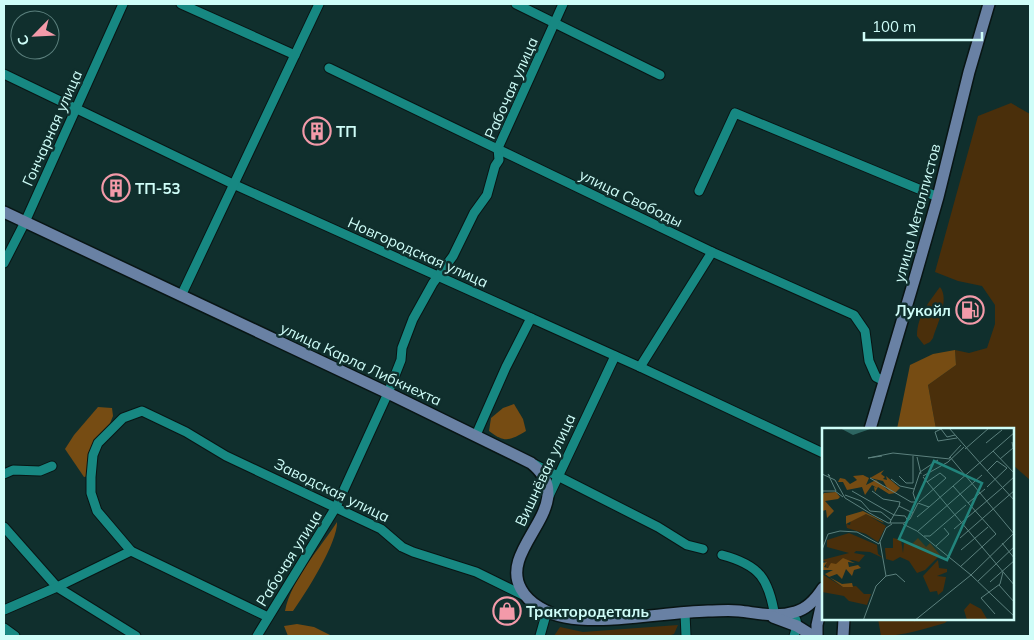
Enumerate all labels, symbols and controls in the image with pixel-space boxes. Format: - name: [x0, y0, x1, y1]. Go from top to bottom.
- north arrow: [10, 10, 60, 60]
- scale bar: [864, 10, 982, 42]
- text: 100 m: [872, 17, 916, 36]
- text: С: [13, 32, 33, 48]
- street label: Рабочая улица: [480, 34, 542, 142]
- street label: Гончарная улица: [18, 67, 86, 189]
- building icon: ТП: [302, 116, 332, 146]
- place label: ТП: [336, 122, 357, 141]
- street label: улица Металлистов: [889, 142, 945, 284]
- street label: улица Свободы: [576, 165, 686, 231]
- building icon: ТП-53: [101, 173, 131, 203]
- place label: ТП-53: [135, 179, 180, 198]
- street label: Новгородская улица: [345, 212, 491, 292]
- fuel station icon: Лукойл: [955, 295, 985, 325]
- place label: Лукойл: [895, 301, 951, 320]
- street label: улица Карла Либкнехта: [277, 318, 445, 410]
- street label: Вишнёвая улица: [511, 411, 579, 529]
- inset map: [822, 428, 1014, 620]
- street label: Заводская улица: [271, 454, 393, 526]
- street label: Рабочая улица: [252, 506, 326, 610]
- shop icon: Трактородеталь: [492, 596, 522, 626]
- place label: Трактородеталь: [526, 602, 649, 621]

